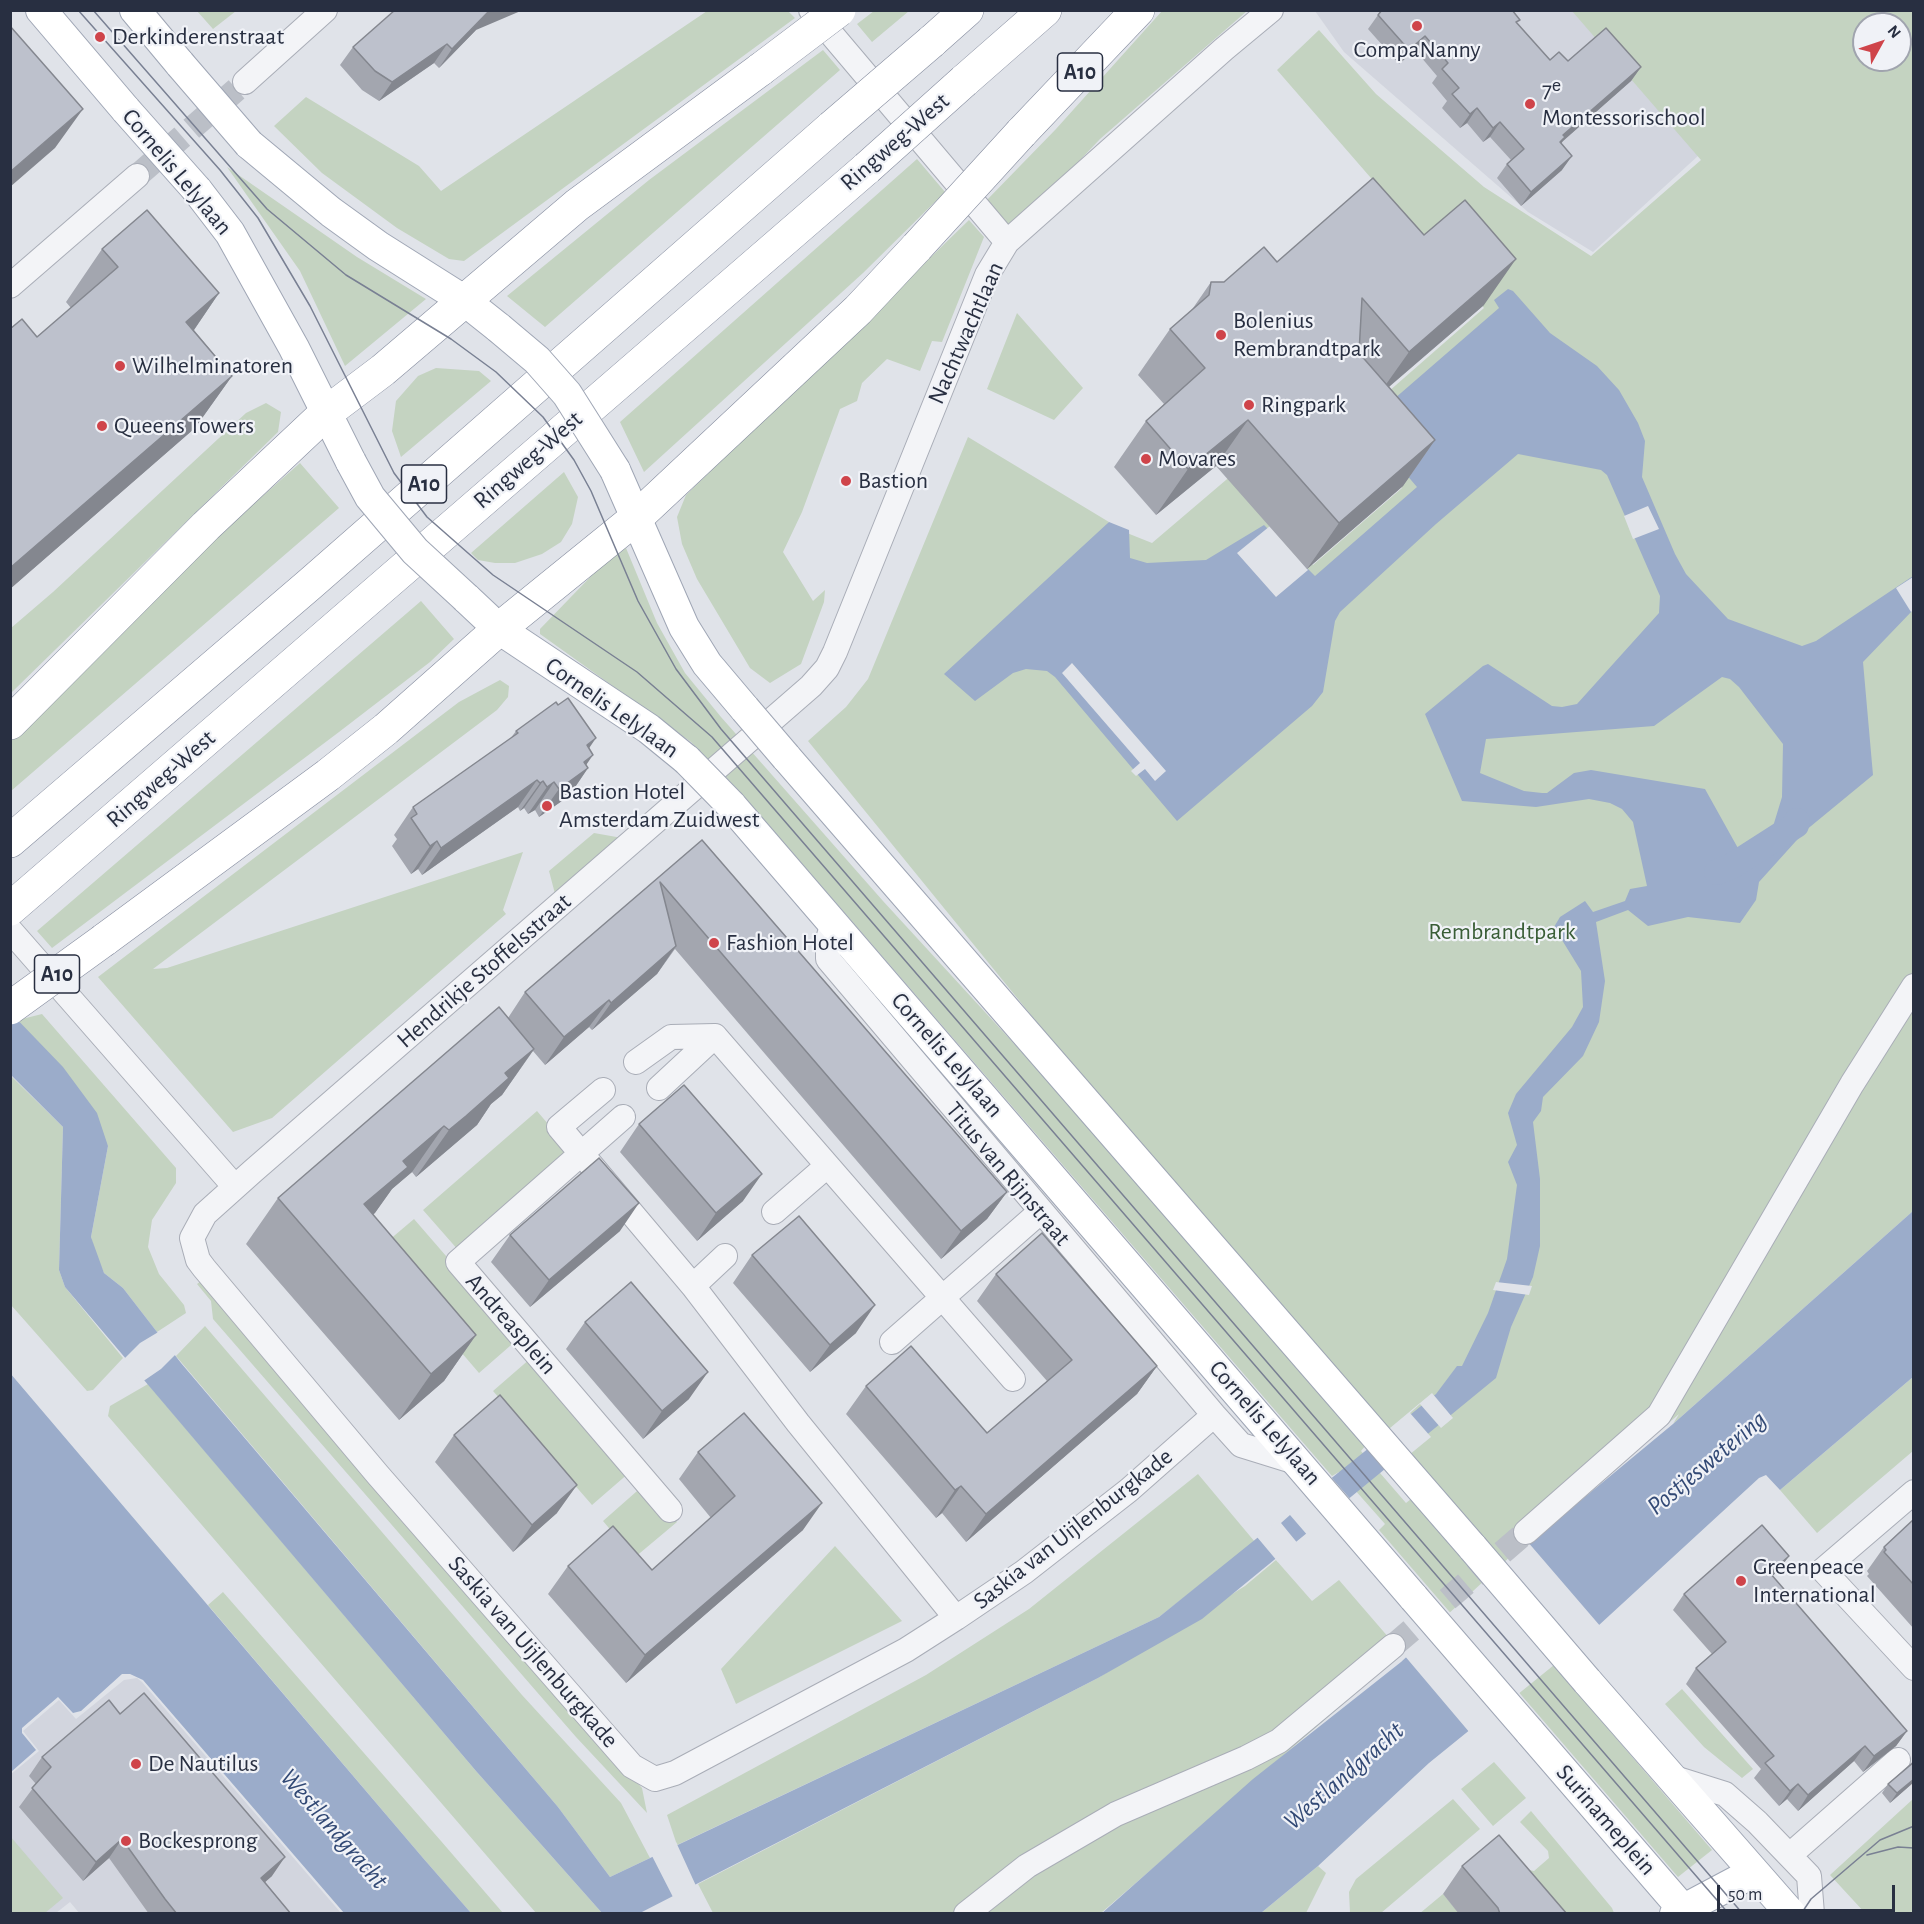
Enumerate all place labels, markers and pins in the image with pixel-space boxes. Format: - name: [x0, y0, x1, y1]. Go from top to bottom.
- marker: CompaNanny: [1410, 19, 1424, 33]
- place label: Derkinderenstraat: [112, 23, 284, 51]
- marker: Derkinderenstraat: [93, 30, 107, 44]
- place label: CompaNanny: [1353, 36, 1481, 64]
- place label: 7ᵉ Montessorischool: [1542, 76, 1706, 132]
- marker: 7ᵉ Montessorischool: [1523, 97, 1537, 111]
- place label: Bolenius Rembrandtpark: [1233, 307, 1380, 363]
- marker: Bolenius Rembrandtpark: [1214, 328, 1228, 342]
- place label: Wilhelminatoren: [132, 352, 293, 380]
- marker: Wilhelminatoren: [113, 359, 127, 373]
- place label: Ringpark: [1261, 391, 1346, 419]
- marker: Ringpark: [1242, 398, 1256, 412]
- place label: Queens Towers: [114, 412, 254, 440]
- marker: Queens Towers: [95, 419, 109, 433]
- place label: Movares: [1158, 445, 1236, 473]
- marker: Movares: [1139, 452, 1153, 466]
- place label: Bastion: [858, 467, 928, 495]
- marker: Bastion: [839, 474, 853, 488]
- place label: Bastion Hotel Amsterdam Zuidwest: [559, 778, 759, 834]
- marker: Bastion Hotel Amsterdam Zuidwest: [540, 799, 554, 813]
- place label: Fashion Hotel: [726, 929, 854, 957]
- marker: Fashion Hotel: [707, 936, 721, 950]
- place label: Greenpeace International: [1753, 1553, 1876, 1609]
- marker: Greenpeace International: [1734, 1574, 1748, 1588]
- place label: De Nautilus: [148, 1750, 258, 1778]
- marker: De Nautilus: [129, 1757, 143, 1771]
- place label: Bockesprong: [138, 1827, 257, 1855]
- marker: Bockesprong: [119, 1834, 133, 1848]

